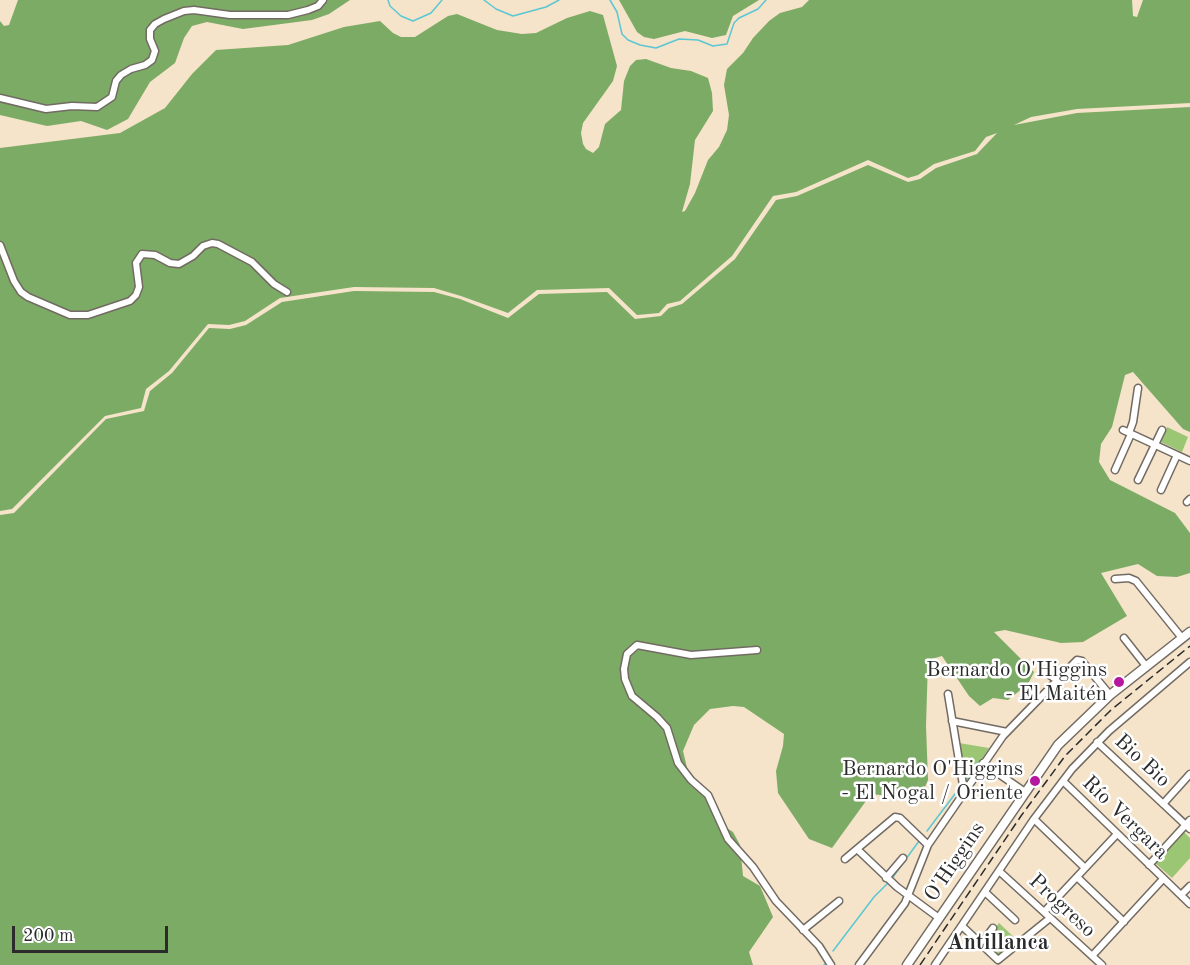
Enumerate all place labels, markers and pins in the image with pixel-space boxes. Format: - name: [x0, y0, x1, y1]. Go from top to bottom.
- place label: Bernardo O'Higgins - El Maitén: [926, 657, 1107, 707]
- marker: Bernardo O'Higgins - El Maitén: [1112, 675, 1126, 689]
- place label: Bernardo O'Higgins - El Nogal / Oriente: [841, 756, 1023, 806]
- marker: Bernardo O'Higgins - El Nogal / Oriente: [1028, 774, 1042, 788]

